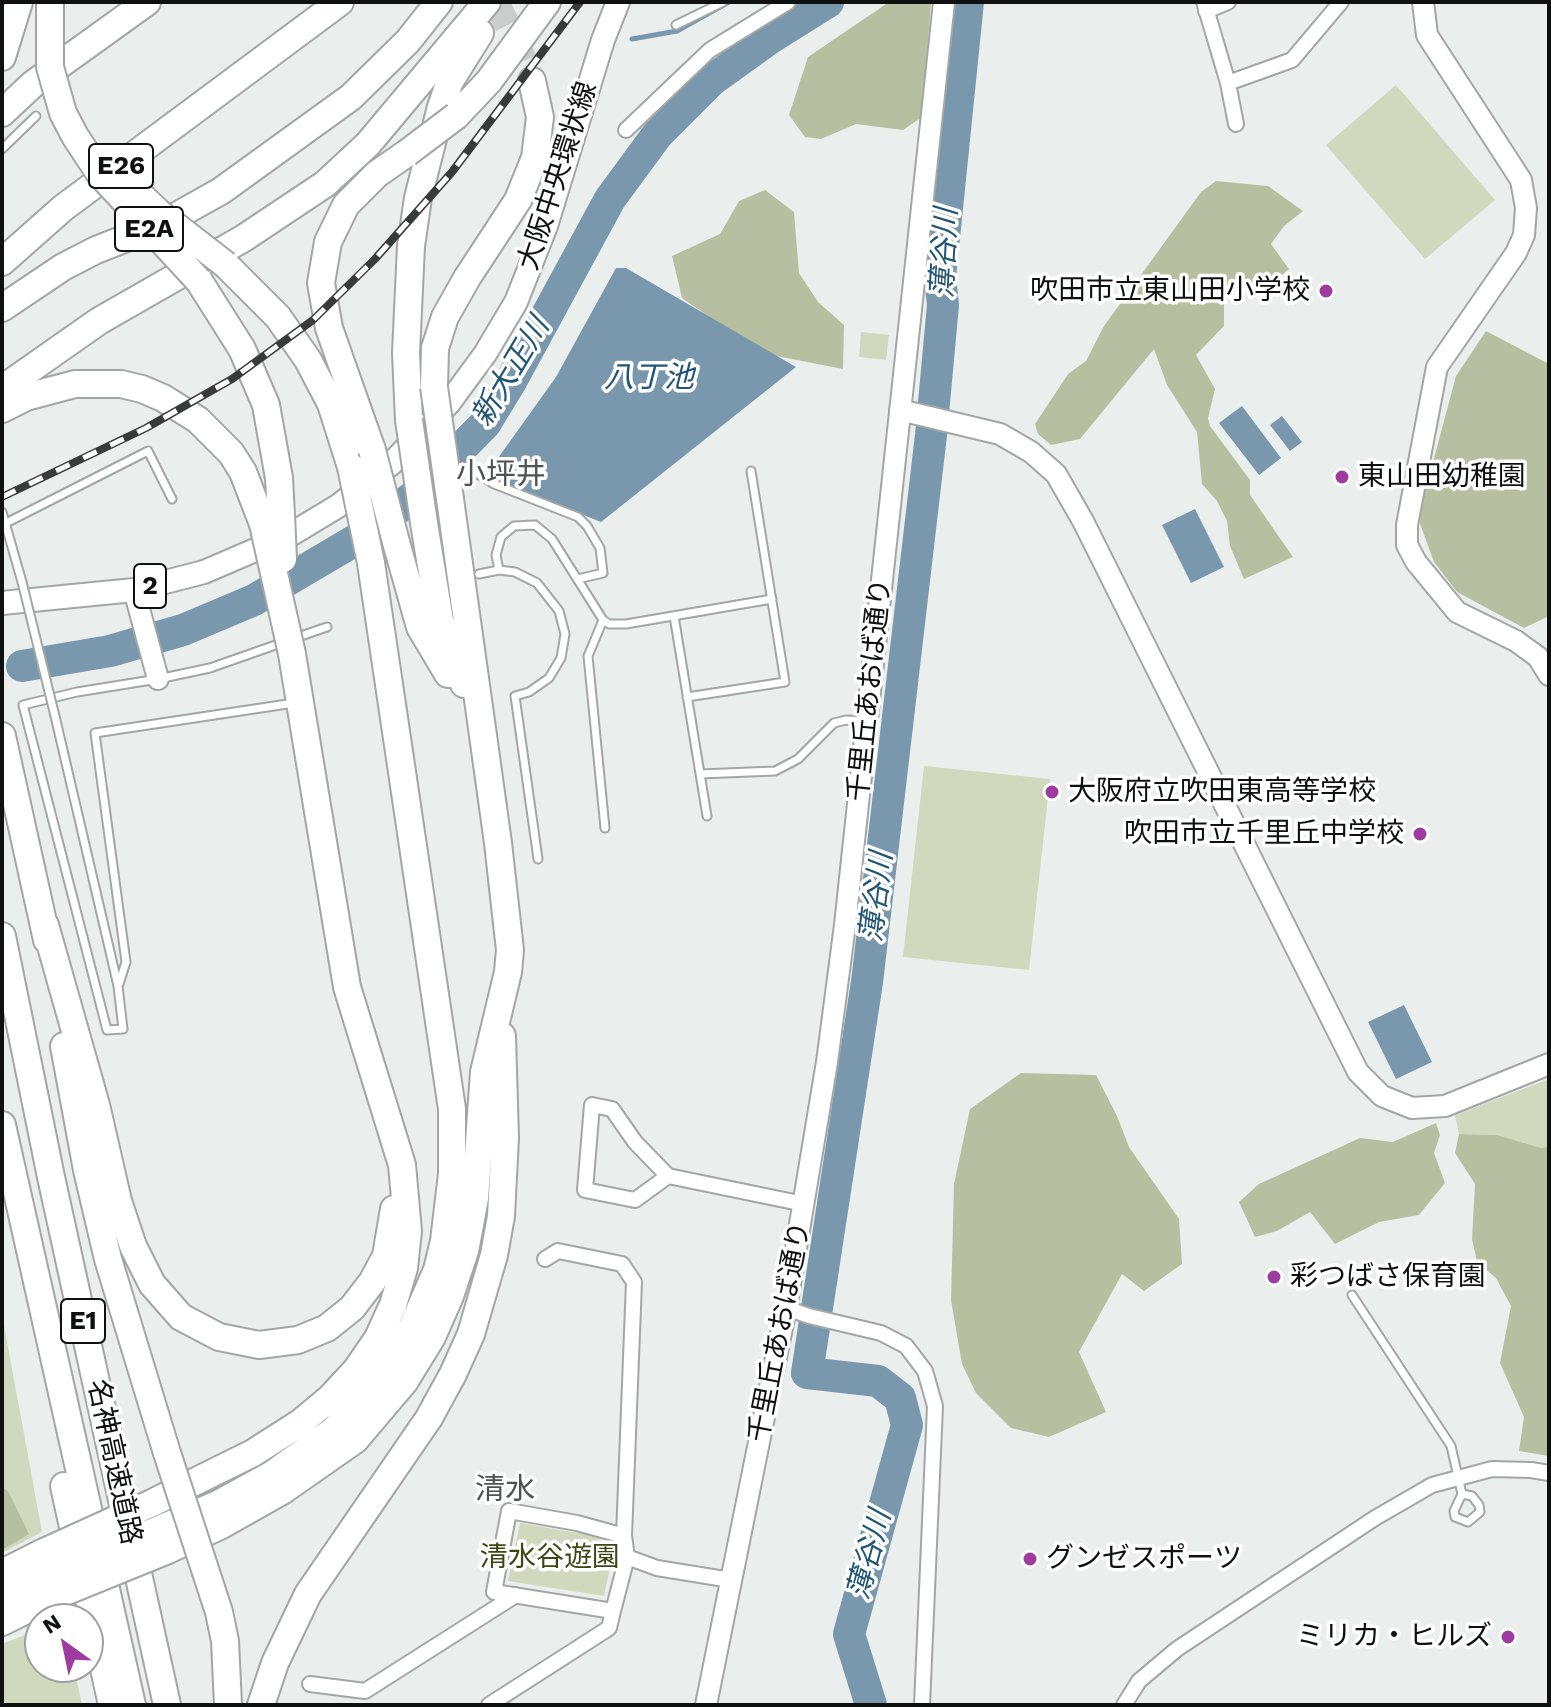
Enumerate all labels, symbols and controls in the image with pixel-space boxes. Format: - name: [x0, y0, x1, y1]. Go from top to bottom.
- street label: 大阪中央環状線: [512, 78, 604, 274]
- road number: E26: [89, 144, 153, 188]
- road number: E2A: [115, 207, 183, 251]
- water label: 薄谷川: [925, 207, 965, 299]
- place label: 吹田市立東山田小学校: [1030, 274, 1310, 308]
- marker: 吹田市立東山田小学校: [1317, 282, 1335, 300]
- water label: 新大正川: [465, 311, 557, 433]
- water label: 八丁池: [604, 360, 694, 396]
- district label: 小坪井: [456, 457, 546, 493]
- place label: 東山田幼稚園: [1358, 460, 1526, 494]
- marker: 東山田幼稚園: [1333, 468, 1351, 486]
- road number: 2: [134, 564, 166, 608]
- street label: 千里丘あおば通り: [842, 577, 898, 803]
- place label: 大阪府立吹田東高等学校: [1068, 775, 1376, 809]
- marker: 大阪府立吹田東高等学校: [1043, 783, 1061, 801]
- place label: 吹田市立千里丘中学校: [1124, 817, 1404, 851]
- marker: 吹田市立千里丘中学校: [1411, 825, 1429, 843]
- water label: 薄谷川: [854, 850, 900, 944]
- street label: 千里丘あおば通り: [742, 1219, 818, 1445]
- place label: 彩つばさ保育園: [1290, 1260, 1486, 1294]
- marker: 彩つばさ保育園: [1265, 1268, 1283, 1286]
- road number: E1: [61, 1299, 105, 1343]
- street label: 名神高速道路: [80, 1376, 148, 1548]
- district label: 清水: [475, 1472, 535, 1508]
- water label: 薄谷川: [841, 1507, 899, 1603]
- park label: 清水谷遊園: [480, 1541, 620, 1575]
- place label: グンゼスポーツ: [1046, 1542, 1242, 1576]
- marker: グンゼスポーツ: [1021, 1550, 1039, 1568]
- north arrow: [24, 1603, 104, 1683]
- text: N: [38, 1609, 65, 1639]
- place label: ミリカ・ヒルズ: [1296, 1620, 1492, 1654]
- marker: ミリカ・ヒルズ: [1499, 1628, 1517, 1646]

